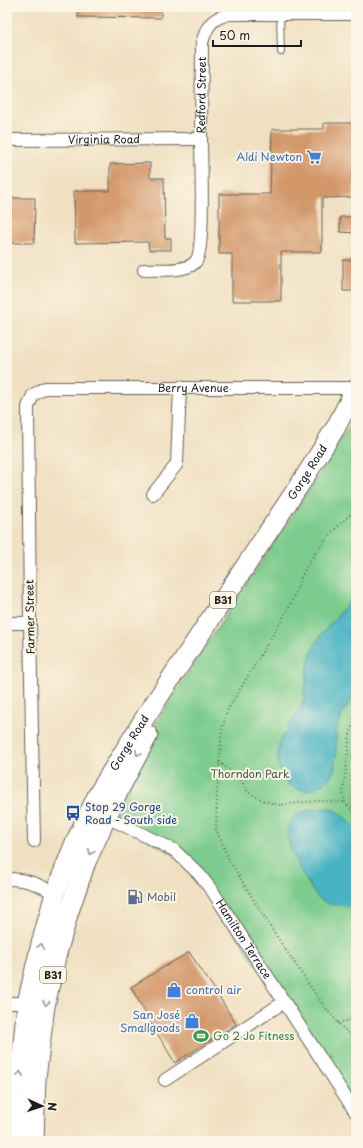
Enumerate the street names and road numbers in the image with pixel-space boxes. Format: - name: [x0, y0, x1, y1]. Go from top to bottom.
- street label: Redford Street: [192, 56, 210, 133]
- street label: Virginia Road: [68, 130, 140, 148]
- street label: Berry Avenue: [157, 379, 229, 396]
- street label: Gorge Road: [283, 441, 331, 503]
- street label: Farmer Street: [20, 579, 39, 655]
- road number: B31: [210, 592, 236, 608]
- street label: Gorge Road: [105, 711, 153, 774]
- street label: Hamilton Terrace: [212, 896, 276, 982]
- road number: B31: [40, 967, 66, 983]

